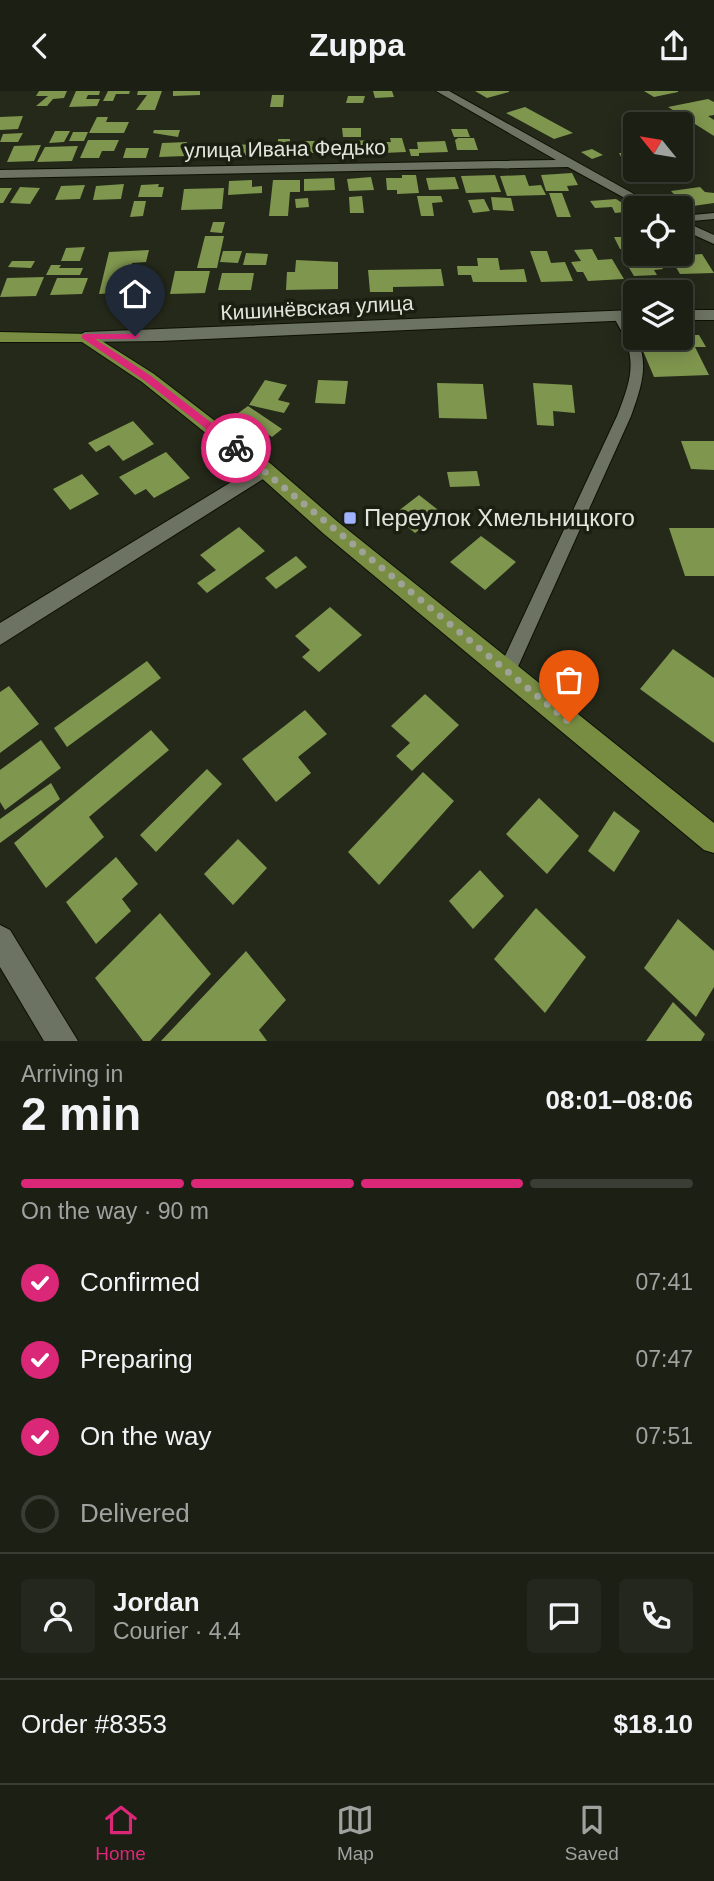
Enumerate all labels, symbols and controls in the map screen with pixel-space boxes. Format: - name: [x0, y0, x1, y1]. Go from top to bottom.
- icon: back: [21, 27, 59, 65]
- text: Zuppa: [309, 27, 405, 63]
- icon: share: [655, 27, 693, 65]
- north arrow: [623, 112, 693, 182]
- map controls: [623, 112, 693, 350]
- street label: улица Ивана Федько: [184, 135, 386, 162]
- button: locate: [623, 196, 693, 266]
- pin: [105, 264, 165, 336]
- icon: home: [116, 275, 154, 313]
- button: layers: [623, 280, 693, 350]
- street label: Кишинёвская улица: [220, 291, 415, 324]
- courier: [201, 413, 271, 483]
- icon: bike: [217, 429, 255, 467]
- place label: Переулок Хмельницкого: [364, 504, 635, 531]
- marker: Переулок Хмельницкого: [342, 510, 358, 526]
- pin: [539, 650, 599, 722]
- icon: bag: [550, 661, 588, 699]
- text: Arriving in: [21, 1061, 123, 1087]
- text: 08:01–08:06: [546, 1085, 693, 1115]
- text: 2 min: [21, 1088, 141, 1140]
- text: On the way · 90 m: [21, 1198, 209, 1224]
- icon: check: [21, 1264, 59, 1302]
- text: Confirmed: [80, 1267, 200, 1297]
- text: 07:41: [635, 1269, 693, 1295]
- icon: check: [21, 1341, 59, 1379]
- text: Preparing: [80, 1344, 193, 1374]
- text: 07:47: [635, 1346, 693, 1372]
- icon: check: [21, 1418, 59, 1456]
- text: On the way: [80, 1421, 212, 1451]
- text: 07:51: [635, 1423, 693, 1449]
- text: Delivered: [80, 1498, 190, 1528]
- button: person: [21, 1579, 95, 1653]
- button: chat: [527, 1579, 601, 1653]
- button: phone: [619, 1579, 693, 1653]
- text: Jordan: [113, 1587, 200, 1617]
- text: Courier · 4.4: [113, 1618, 241, 1644]
- text: Order #8353: [21, 1709, 167, 1739]
- text: $18.10: [613, 1709, 693, 1739]
- tab: Home: [95, 1801, 146, 1865]
- tab: Map: [336, 1801, 374, 1865]
- tab: Saved: [565, 1801, 619, 1865]

